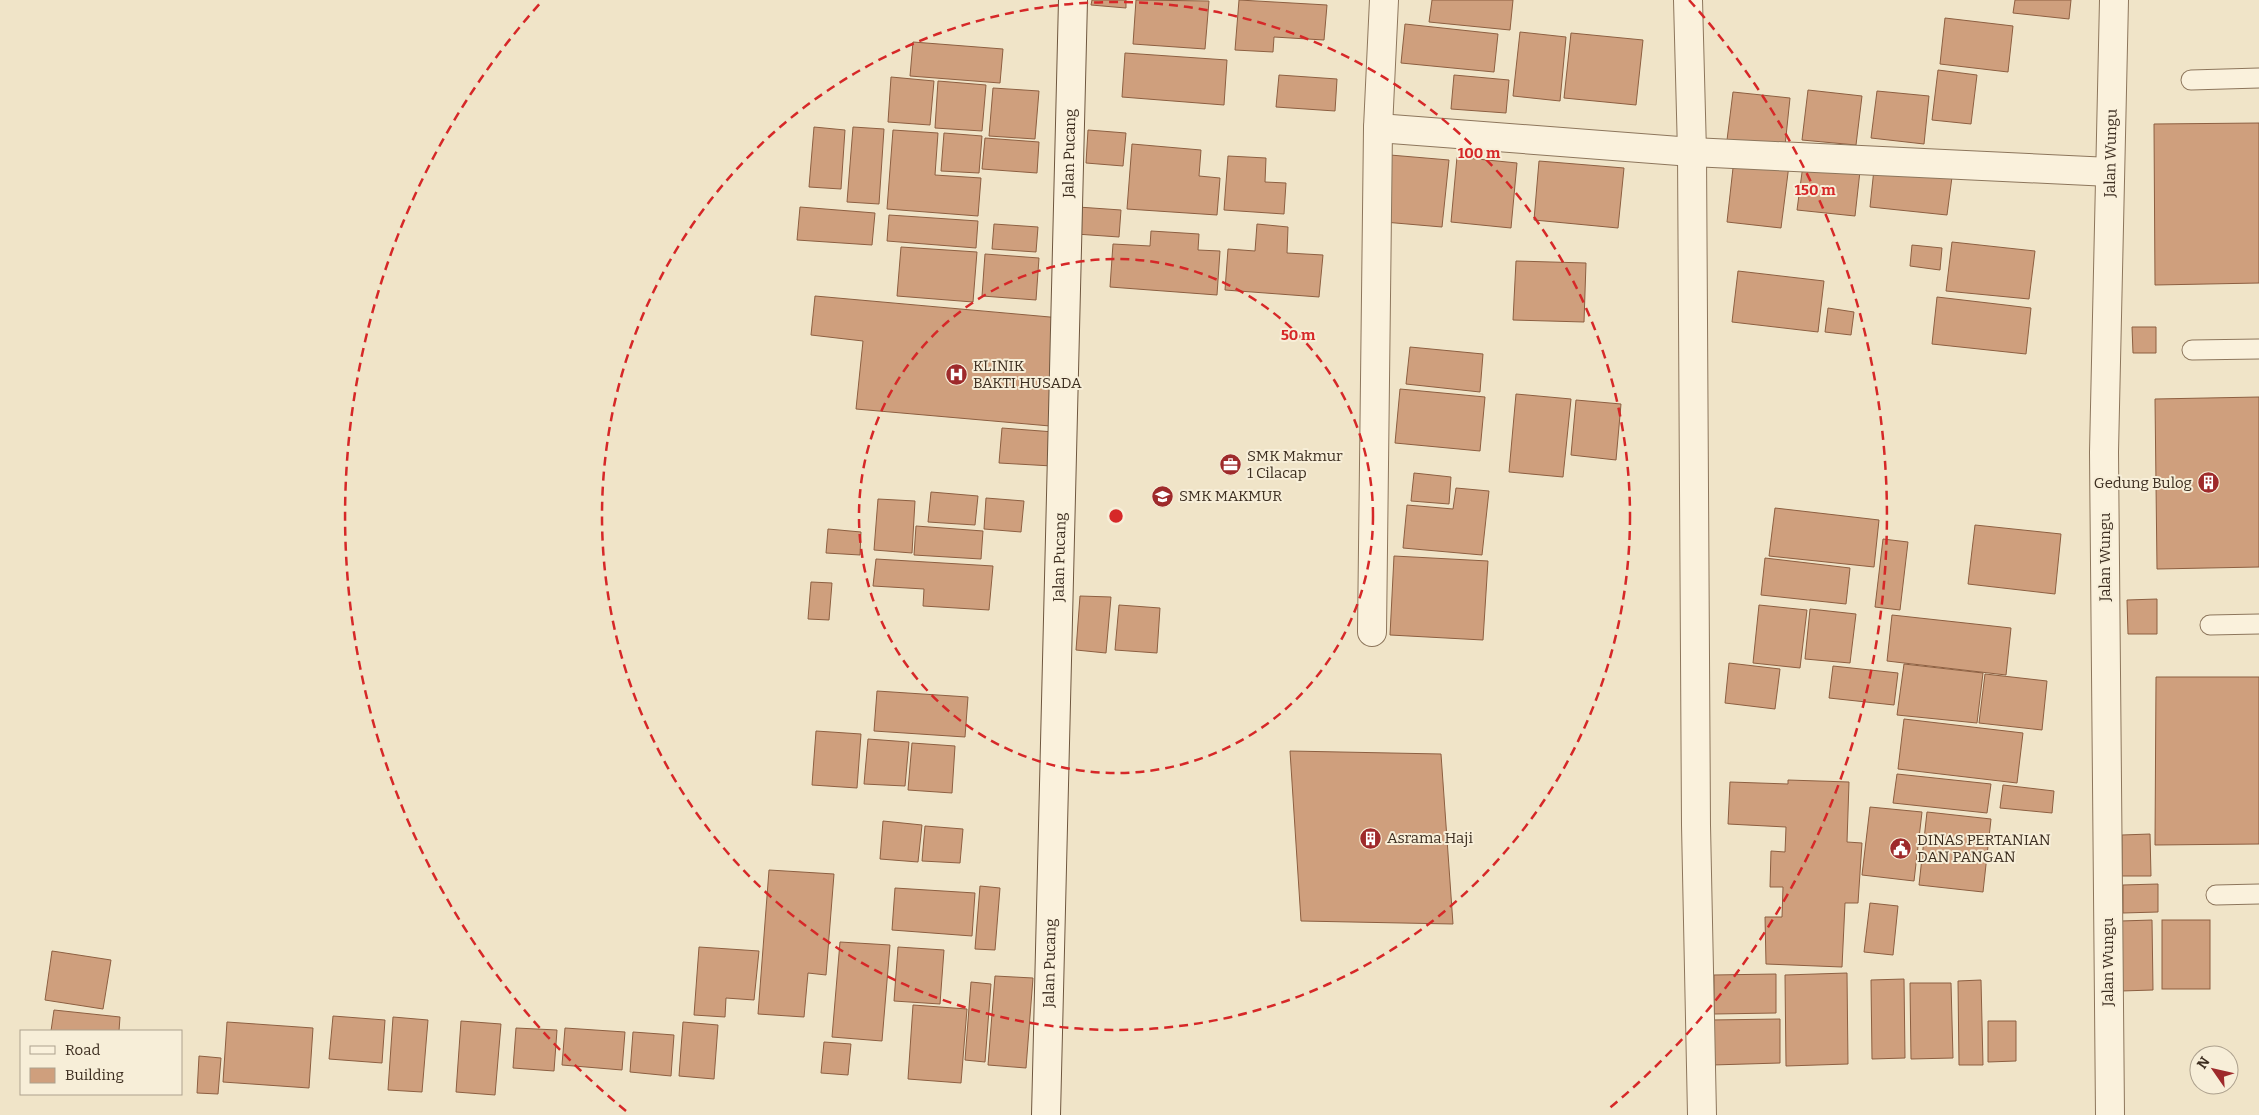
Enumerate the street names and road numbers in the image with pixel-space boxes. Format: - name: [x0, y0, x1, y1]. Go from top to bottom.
- street label: Jalan Pucang: [1059, 108, 1079, 199]
- street label: Jalan Wungu: [2101, 109, 2121, 199]
- street label: Jalan Pucang: [1049, 512, 1070, 603]
- street label: Jalan Wungu: [2096, 513, 2114, 602]
- street label: Jalan Pucang: [1040, 918, 1060, 1009]
- street label: Jalan Wungu: [2099, 918, 2117, 1007]

